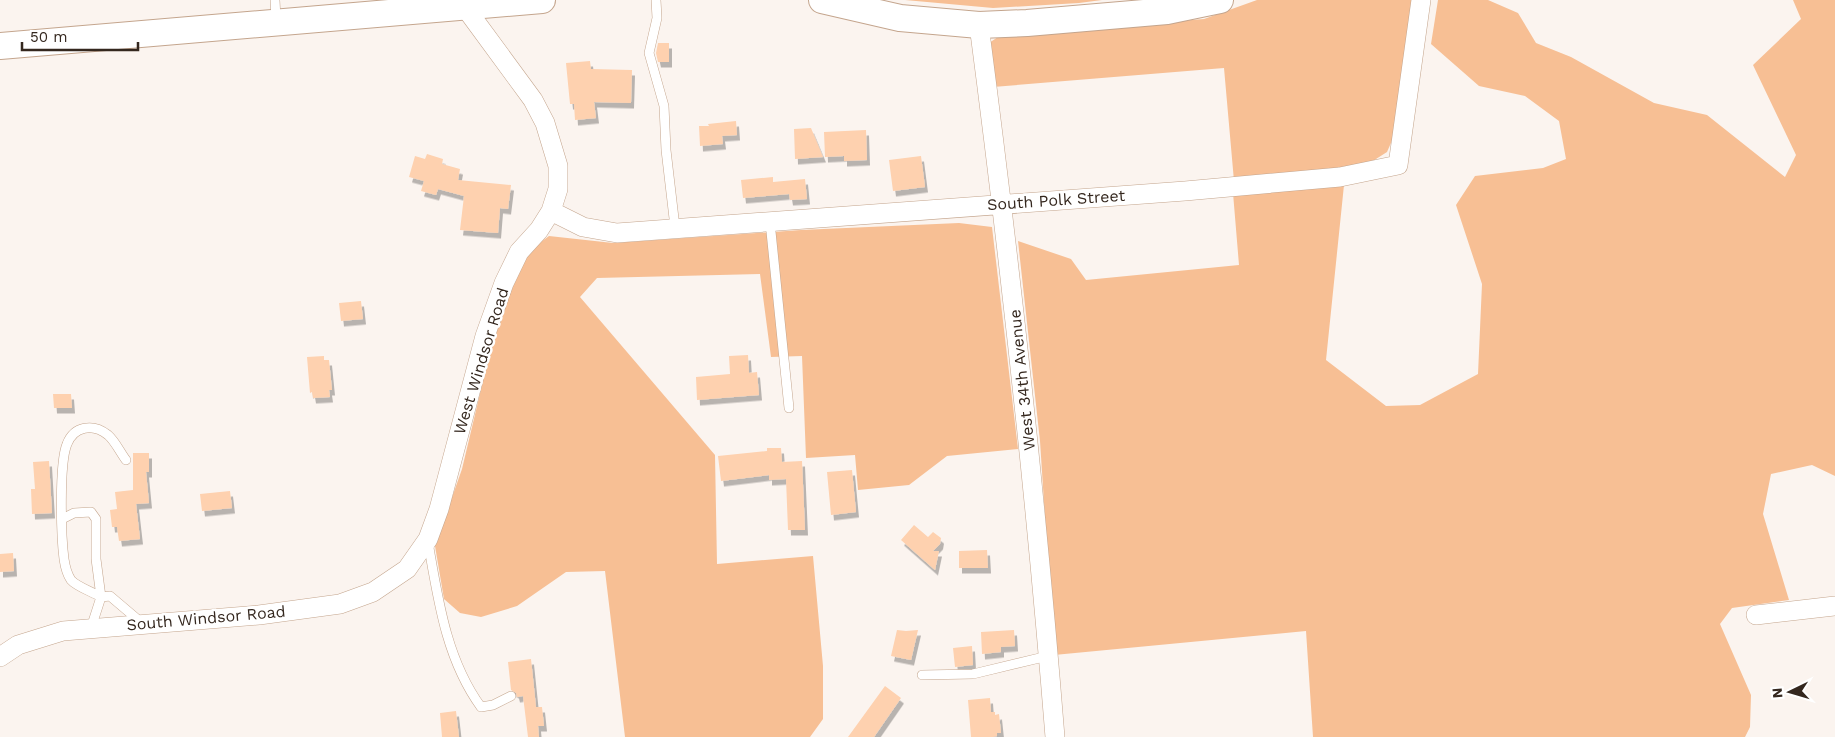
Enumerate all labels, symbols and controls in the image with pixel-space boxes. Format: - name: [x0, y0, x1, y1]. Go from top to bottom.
- scale bar: [22, 20, 139, 52]
- text: 50 m: [30, 28, 67, 46]
- street label: South Polk Street: [986, 186, 1126, 214]
- street label: West Windsor Road: [450, 285, 512, 437]
- street label: West 34th Avenue: [1005, 309, 1039, 451]
- street label: South Windsor Road: [126, 602, 286, 634]
- north arrow: [1765, 667, 1815, 717]
- text: N: [1769, 687, 1785, 699]

